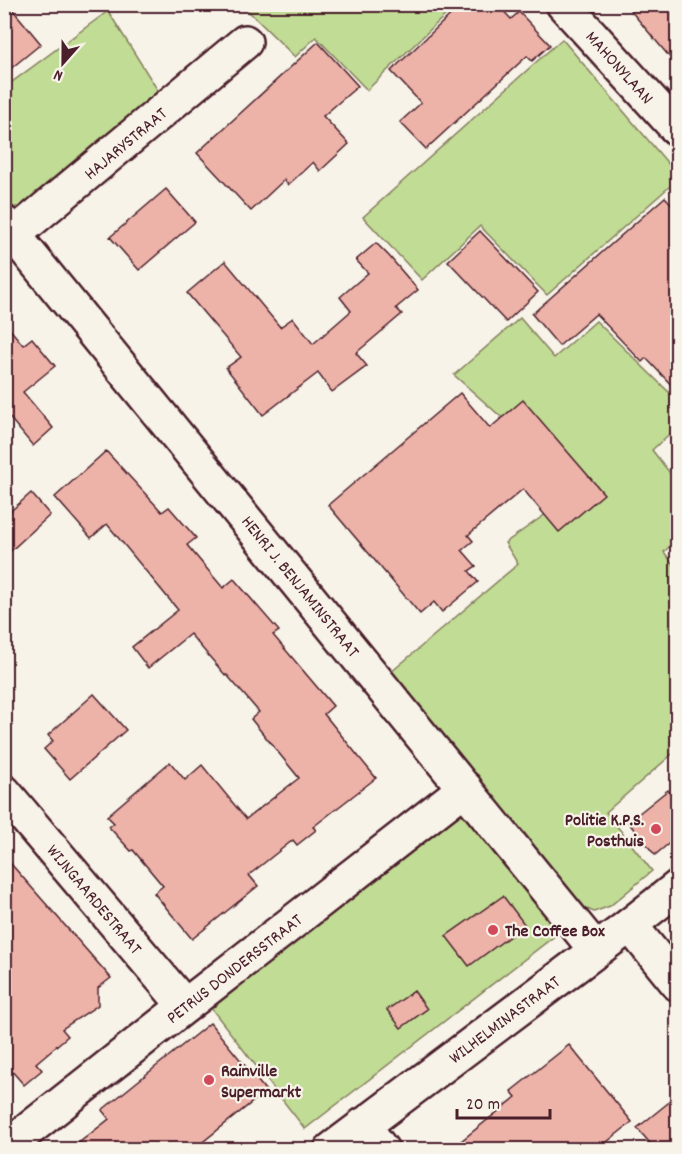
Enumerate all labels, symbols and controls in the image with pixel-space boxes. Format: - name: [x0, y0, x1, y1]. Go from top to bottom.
- street label: MAHONYLAAN: [578, 26, 658, 111]
- north arrow: [33, 33, 93, 93]
- text: N: [51, 62, 66, 87]
- street label: HAJARYSTRAAT: [80, 103, 174, 187]
- street label: HENRI J. BENJAMINSTRAAT: [234, 511, 364, 664]
- place label: Politie K.P.S. Posthuis: [565, 809, 644, 855]
- marker: Politie K.P.S. Posthuis: [649, 822, 663, 836]
- street label: WIJNGAARDESTRAAT: [39, 840, 147, 961]
- street label: PETRUS DONDERSSTRAAT: [162, 909, 309, 1031]
- place label: The Coffee Box: [505, 920, 605, 945]
- marker: The Coffee Box: [486, 923, 500, 937]
- street label: WILHELMINASTRAAT: [445, 971, 566, 1071]
- place label: Rainville Supermarkt: [221, 1060, 301, 1106]
- marker: Rainville Supermarkt: [202, 1073, 216, 1087]
- scale bar: [457, 1082, 550, 1120]
- text: 20 m: [466, 1093, 500, 1118]

